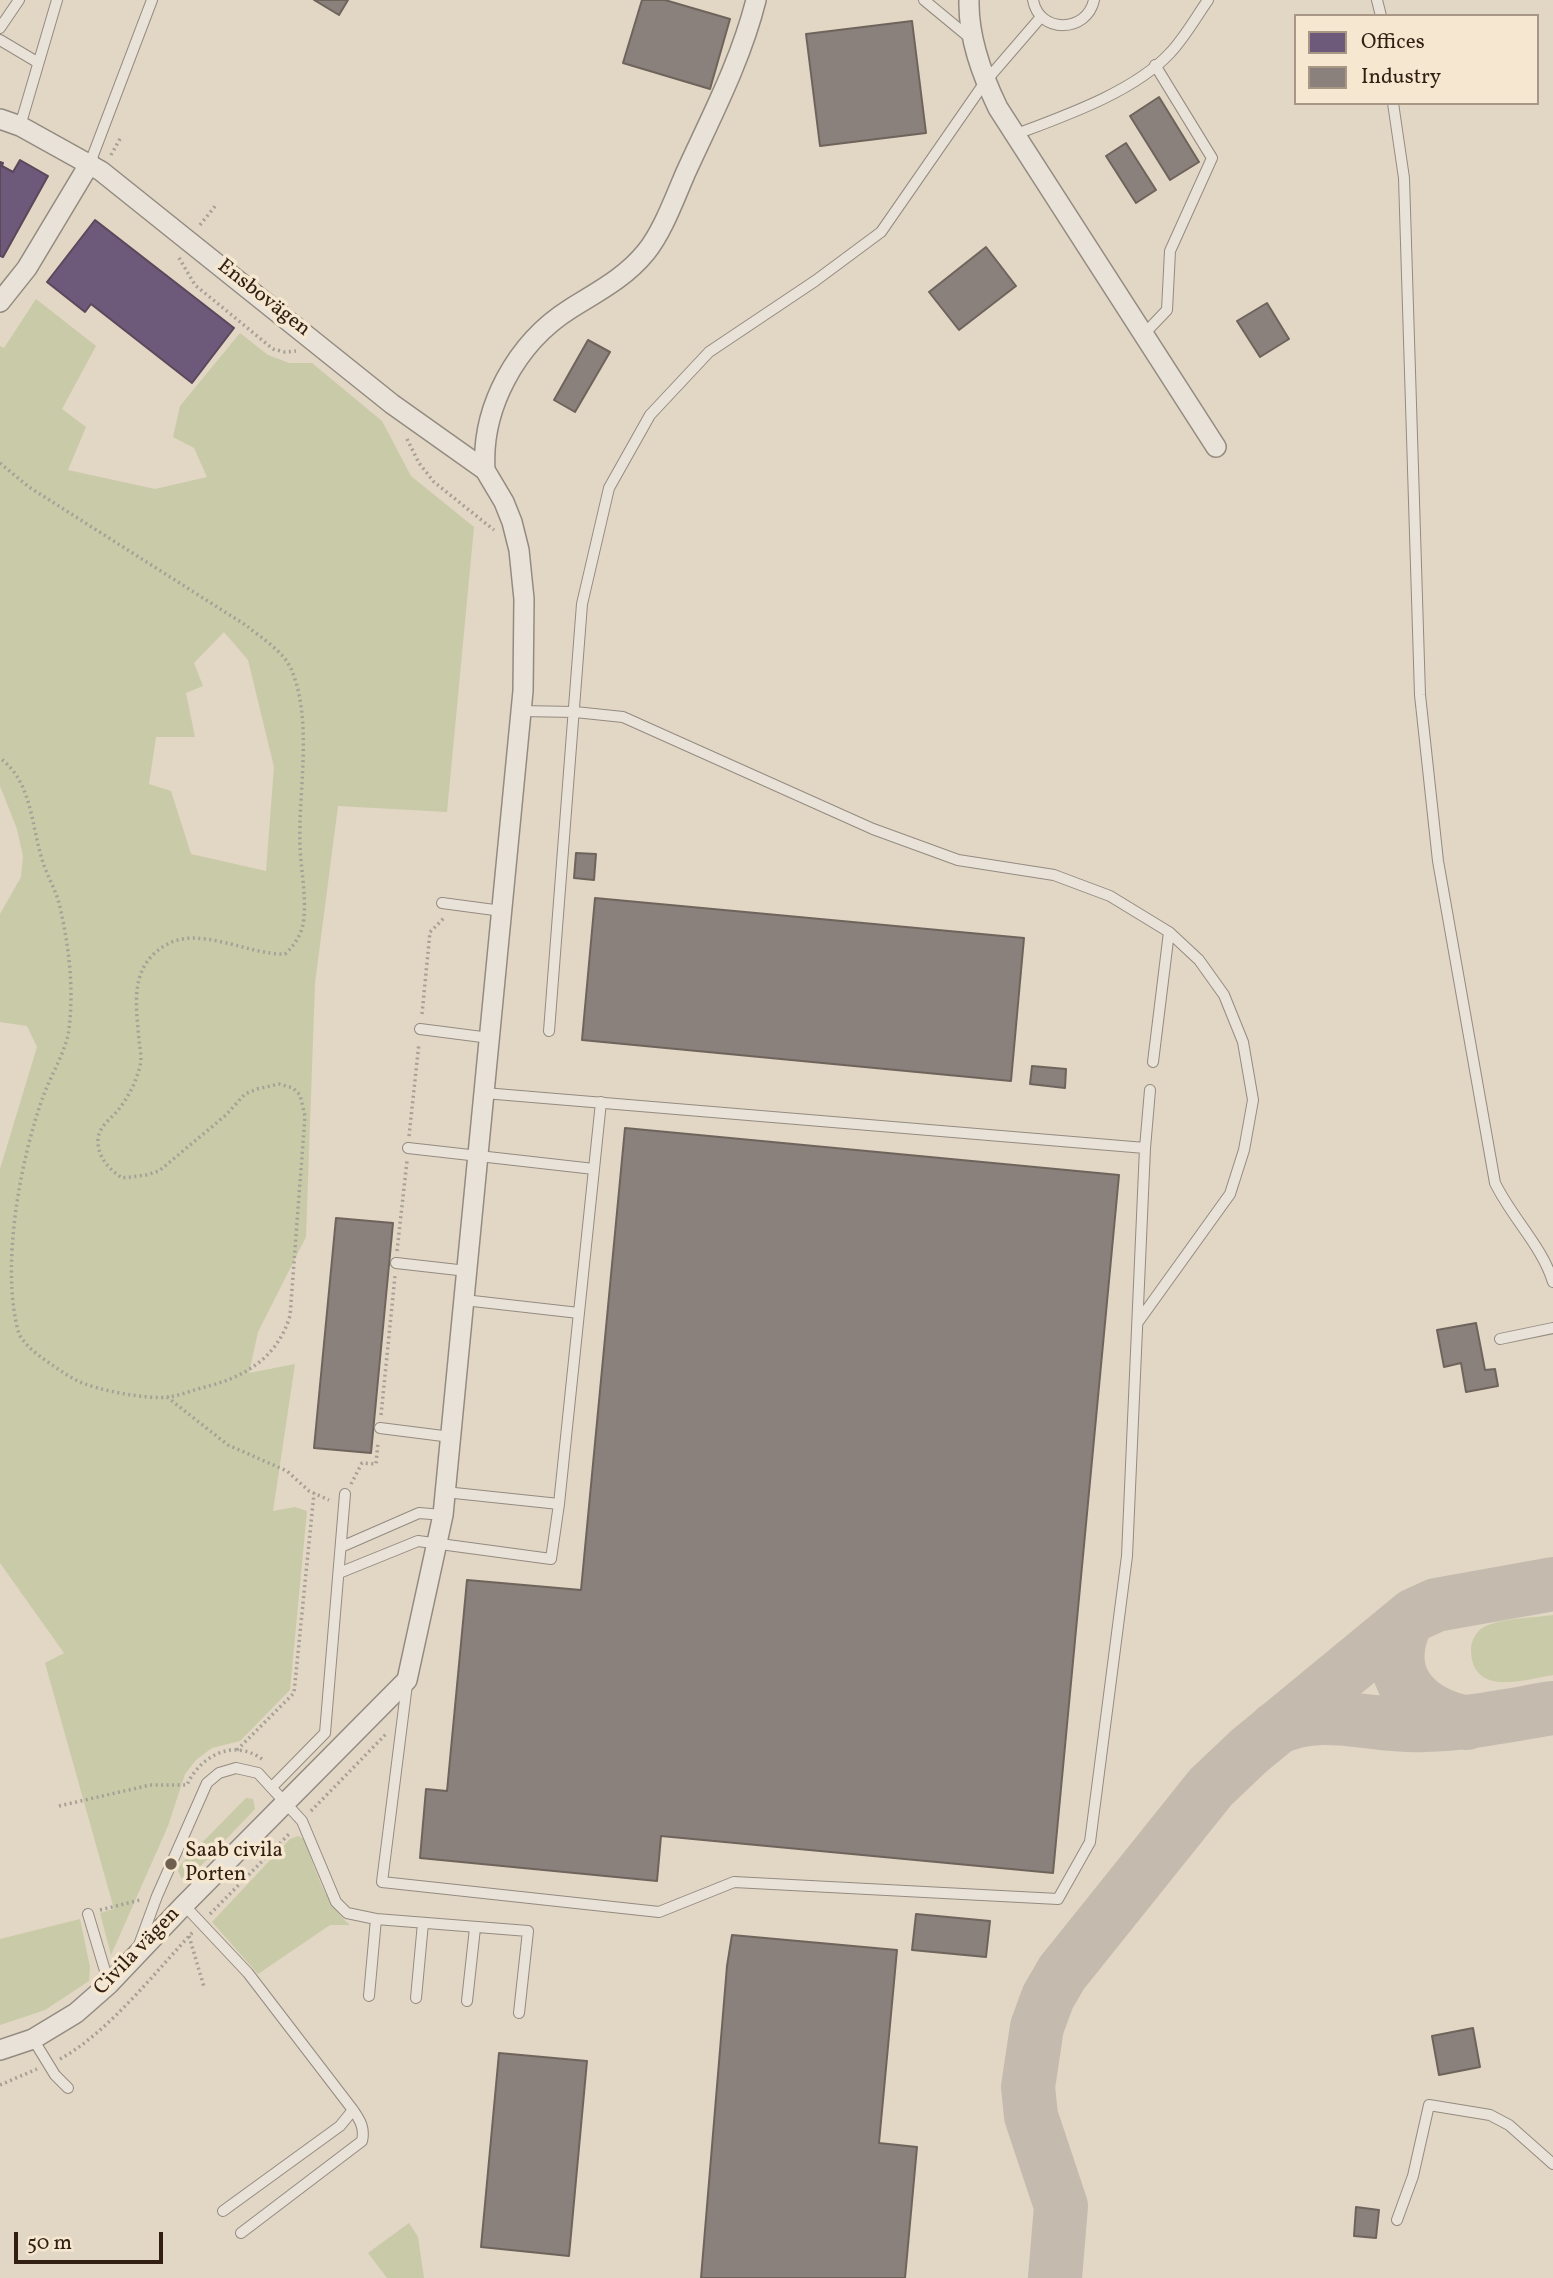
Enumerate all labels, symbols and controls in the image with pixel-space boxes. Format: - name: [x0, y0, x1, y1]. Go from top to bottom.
- legend: [1294, 14, 1539, 105]
- text: Offices: [1361, 28, 1425, 57]
- text: Industry: [1361, 63, 1441, 92]
- street label: Ensbovägen: [211, 255, 315, 343]
- place label: Saab civila Porten: [185, 1839, 283, 1889]
- marker: Saab civila Porten: [163, 1856, 179, 1872]
- street label: Civila vägen: [90, 1903, 186, 2001]
- scale bar: [18, 2218, 166, 2262]
- text: 50 m: [27, 2229, 72, 2258]

